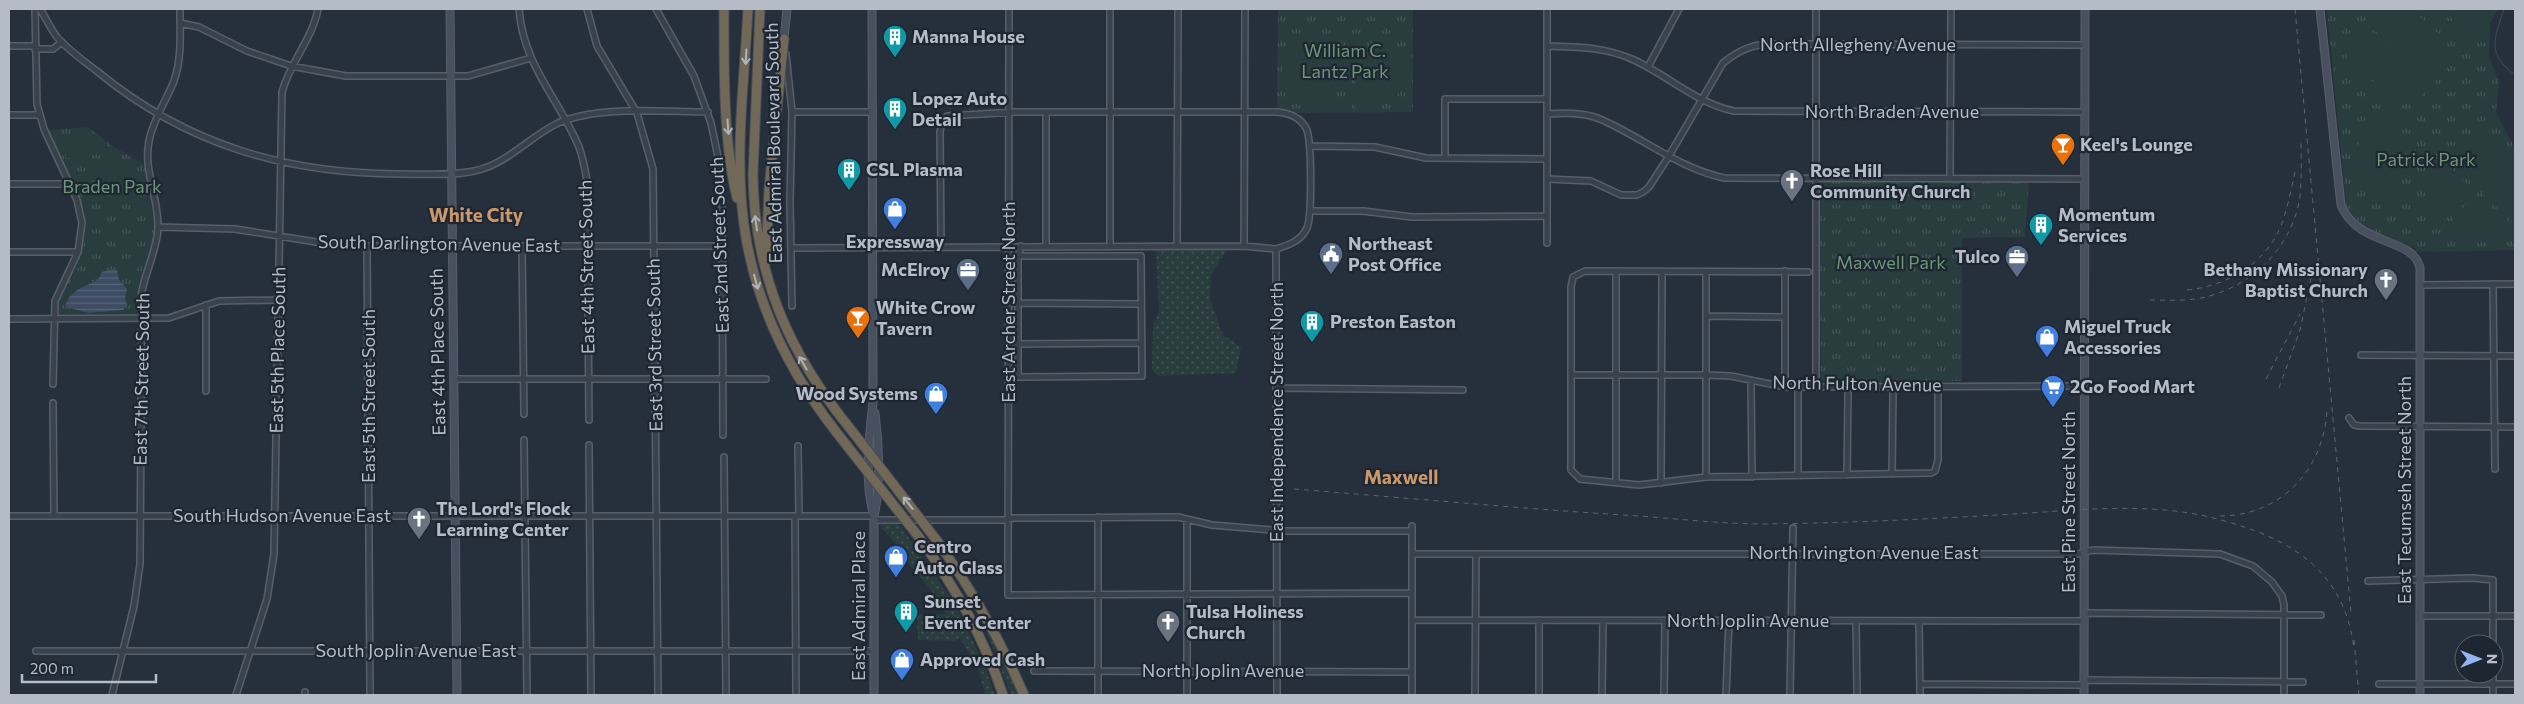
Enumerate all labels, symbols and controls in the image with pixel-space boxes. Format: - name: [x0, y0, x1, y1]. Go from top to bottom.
- street label: East Admiral Boulevard South: [760, 22, 786, 264]
- building icon: Manna House: [882, 24, 908, 58]
- place label: Manna House: [912, 25, 1025, 47]
- street label: North Allegheny Avenue: [1760, 33, 1956, 55]
- park label: William C. Lantz Park: [1301, 39, 1389, 82]
- one-way arrow: [741, 49, 750, 65]
- place label: Lopez Auto Detail: [912, 87, 1008, 130]
- building icon: Lopez Auto Detail: [882, 96, 908, 130]
- street label: North Braden Avenue: [1805, 100, 1979, 122]
- one-way arrow: [724, 119, 733, 135]
- bar icon: Keel's Lounge: [2050, 132, 2076, 166]
- place label: Keel's Lounge: [2080, 133, 2193, 155]
- park label: Patrick Park: [2376, 148, 2476, 170]
- street label: East 2nd Street South: [705, 156, 733, 334]
- building icon: CSL Plasma: [836, 157, 862, 191]
- place label: CSL Plasma: [866, 158, 963, 180]
- place label: Rose Hill Community Church: [1810, 159, 1970, 202]
- church icon: Rose Hill Community Church: [1779, 168, 1805, 202]
- park label: Braden Park: [62, 175, 162, 197]
- street label: East 4th Street South: [573, 180, 599, 354]
- shop icon: Expressway: [882, 196, 908, 230]
- street label: East Archer Street North: [997, 201, 1019, 403]
- district label: White City: [429, 203, 524, 226]
- place label: Momentum Services: [2058, 203, 2155, 246]
- building icon: Momentum Services: [2028, 212, 2054, 246]
- one-way arrow: [751, 215, 761, 231]
- street label: South Darlington Avenue East: [318, 230, 560, 256]
- place label: Expressway: [846, 230, 944, 252]
- place label: Northeast Post Office: [1348, 232, 1441, 275]
- public building icon: Northeast Post Office: [1318, 241, 1344, 275]
- office icon: Tulco: [2004, 244, 2030, 278]
- place label: Tulco: [1955, 245, 2000, 267]
- park label: Maxwell Park: [1836, 251, 1946, 273]
- office icon: McElroy: [955, 257, 981, 291]
- street label: East 3rd Street South: [641, 258, 667, 432]
- place label: McElroy: [881, 258, 950, 280]
- place label: Bethany Missionary Baptist Church: [2204, 258, 2368, 301]
- street label: East 5th Place South: [265, 266, 289, 434]
- church icon: Bethany Missionary Baptist Church: [2373, 267, 2399, 301]
- street label: East 4th Place South: [425, 268, 449, 436]
- one-way arrow: [752, 274, 761, 290]
- street label: East Independence Street North: [1265, 282, 1287, 542]
- street label: East 7th Street South: [128, 292, 154, 466]
- place label: White Crow Tavern: [876, 296, 976, 339]
- bar icon: White Crow Tavern: [845, 305, 871, 339]
- street label: East 5th Street South: [357, 309, 379, 483]
- building icon: Preston Easton: [1299, 309, 1325, 343]
- place label: Preston Easton: [1330, 310, 1456, 332]
- place label: Miguel Truck Accessories: [2064, 315, 2172, 358]
- shop icon: Miguel Truck Accessories: [2034, 324, 2060, 358]
- one-way arrow: [798, 356, 808, 371]
- street label: North Fulton Avenue: [1772, 371, 1942, 395]
- supermarket icon: 2Go Food Mart: [2040, 374, 2066, 408]
- place label: 2Go Food Mart: [2070, 375, 2195, 397]
- street label: East Tecumseh Street North: [2393, 376, 2415, 604]
- shop icon: Wood Systems: [923, 381, 949, 415]
- place label: Wood Systems: [796, 382, 918, 404]
- street label: East Pine Street North: [2057, 411, 2079, 593]
- district label: Maxwell: [1364, 465, 1438, 488]
- place label: The Lord's Flock Learning Center: [436, 497, 572, 540]
- one-way arrow: [902, 497, 913, 510]
- street label: South Hudson Avenue East: [173, 504, 391, 526]
- church icon: The Lord's Flock Learning Center: [406, 506, 432, 540]
- street label: East Admiral Place: [847, 531, 869, 681]
- place label: Centro Auto Glass: [914, 535, 1003, 578]
- street label: North Irvington Avenue East: [1749, 541, 1979, 563]
- shop icon: Centro Auto Glass: [883, 544, 909, 578]
- place label: Sunset Event Center: [924, 590, 1032, 633]
- building icon: Sunset Event Center: [893, 599, 919, 633]
- place label: Tulsa Holiness Church: [1186, 600, 1304, 643]
- church icon: Tulsa Holiness Church: [1155, 609, 1181, 643]
- street label: North Joplin Avenue: [1667, 609, 1829, 631]
- north arrow: [2454, 634, 2504, 684]
- street label: South Joplin Avenue East: [315, 639, 517, 661]
- shop icon: Approved Cash: [889, 647, 915, 681]
- place label: Approved Cash: [920, 648, 1045, 670]
- scale bar: [22, 652, 156, 684]
- text: N: [2484, 654, 2501, 664]
- text: 200 m: [30, 659, 74, 677]
- street label: North Joplin Avenue: [1142, 659, 1304, 681]

